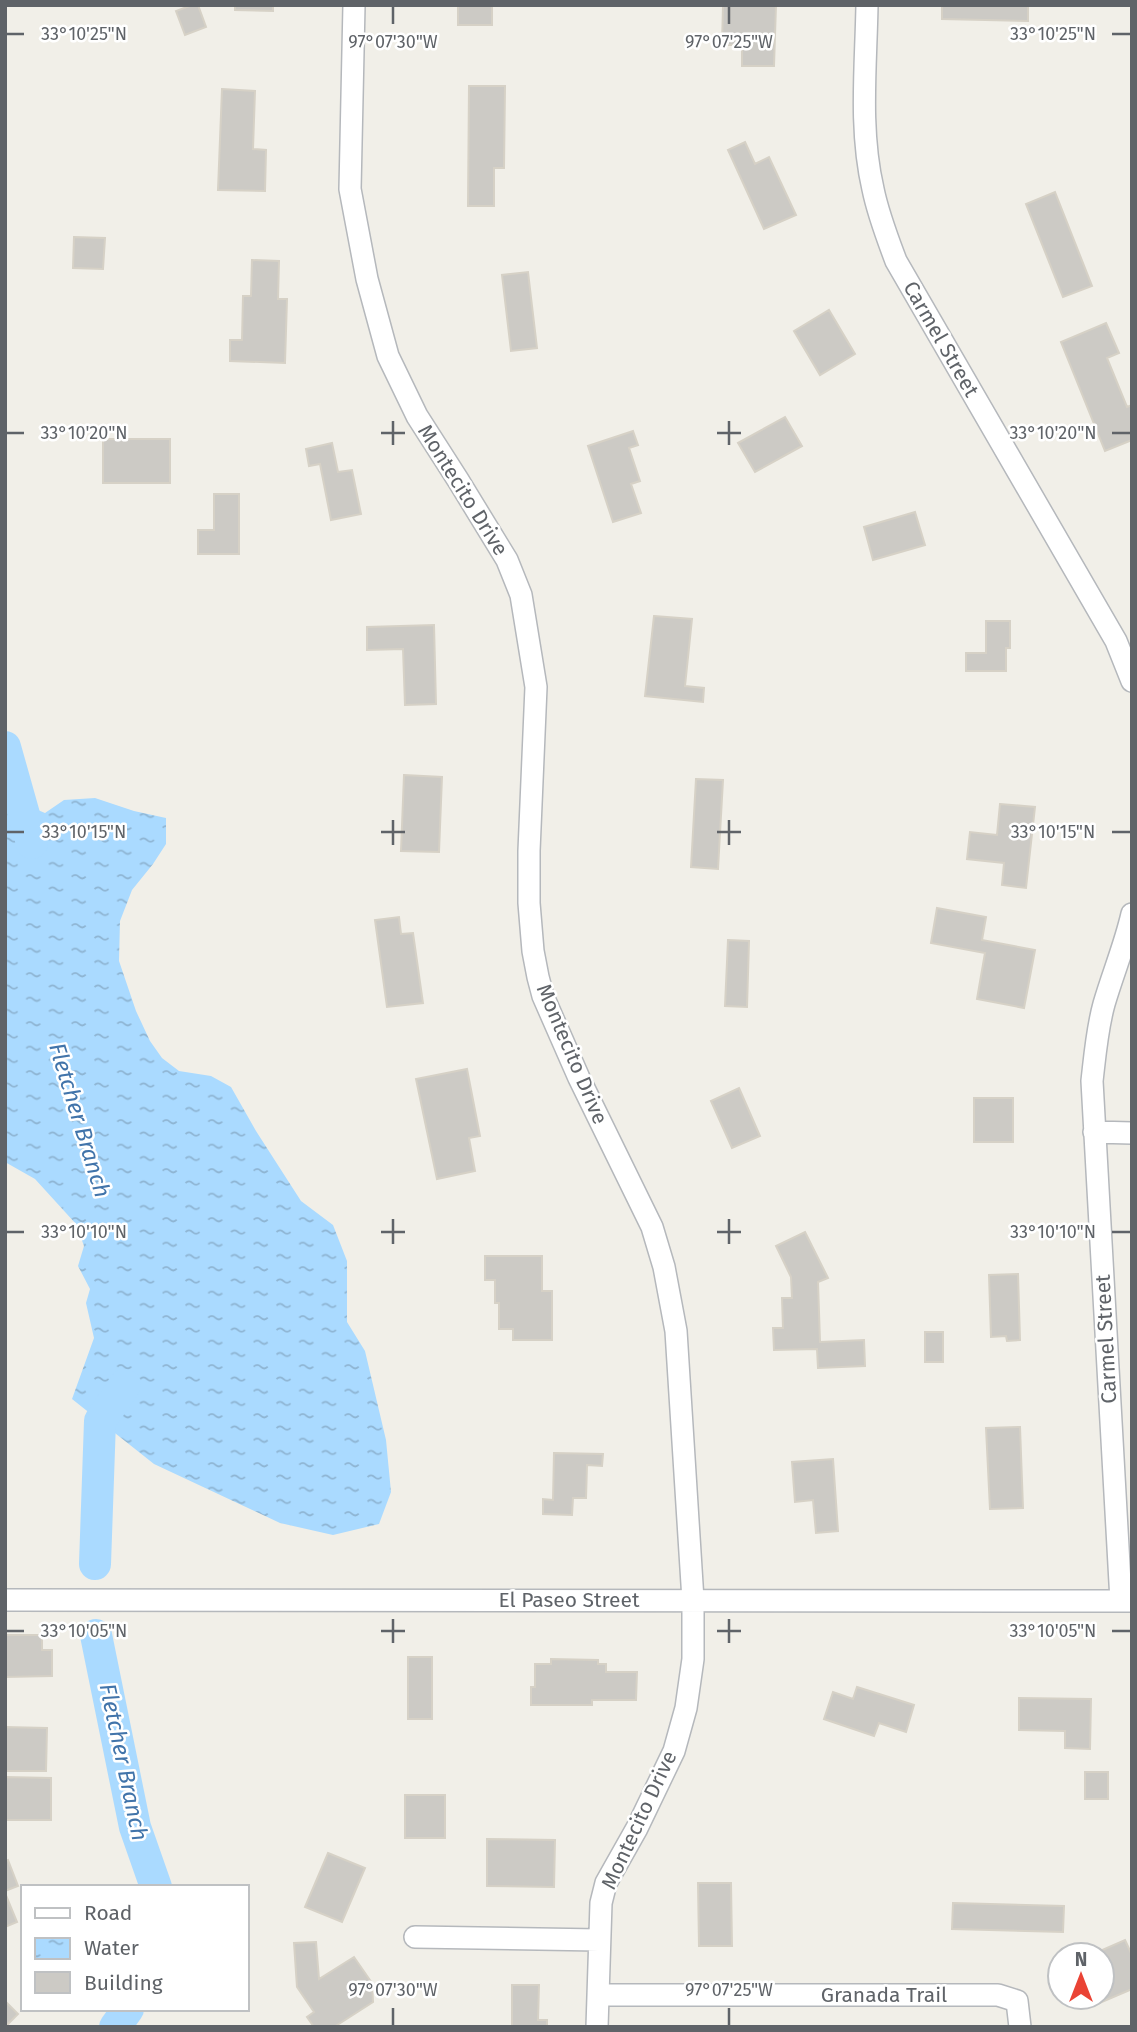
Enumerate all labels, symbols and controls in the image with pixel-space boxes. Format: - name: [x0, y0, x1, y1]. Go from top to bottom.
- text: 33°10'25"N: [41, 23, 127, 45]
- text: 33°10'25"N: [1010, 23, 1096, 45]
- text: 97°07'30"W: [348, 31, 438, 53]
- text: 97°07'25"W: [685, 31, 773, 53]
- street label: Carmel Street: [897, 277, 985, 402]
- street label: Montecito Drive: [412, 420, 514, 560]
- text: 33°10'20"N: [40, 422, 128, 444]
- text: 33°10'20"N: [1009, 422, 1097, 444]
- text: 33°10'15"N: [42, 821, 126, 843]
- text: 33°10'15"N: [1011, 821, 1095, 843]
- street label: Montecito Drive: [531, 980, 613, 1128]
- water label: Fletcher Branch: [43, 1039, 117, 1201]
- text: 33°10'10"N: [41, 1221, 127, 1243]
- text: 33°10'10"N: [1010, 1221, 1096, 1243]
- street label: Carmel Street: [1090, 1273, 1122, 1404]
- street label: El Paseo Street: [498, 1587, 640, 1613]
- text: 33°10'05"N: [41, 1620, 127, 1642]
- text: 33°10'05"N: [1010, 1620, 1096, 1642]
- water label: Fletcher Branch: [94, 1681, 154, 1843]
- street label: Montecito Drive: [596, 1747, 682, 1893]
- legend: [21, 1885, 248, 2011]
- text: Road: [84, 1900, 132, 1926]
- text: Water: [84, 1935, 139, 1961]
- north arrow: [1046, 1941, 1116, 2011]
- text: N: [1075, 1948, 1087, 1971]
- text: Building: [84, 1970, 163, 1996]
- text: 97°07'30"W: [348, 1979, 438, 2001]
- text: 97°07'25"W: [685, 1979, 773, 2001]
- street label: Granada Trail: [821, 1982, 947, 2008]

